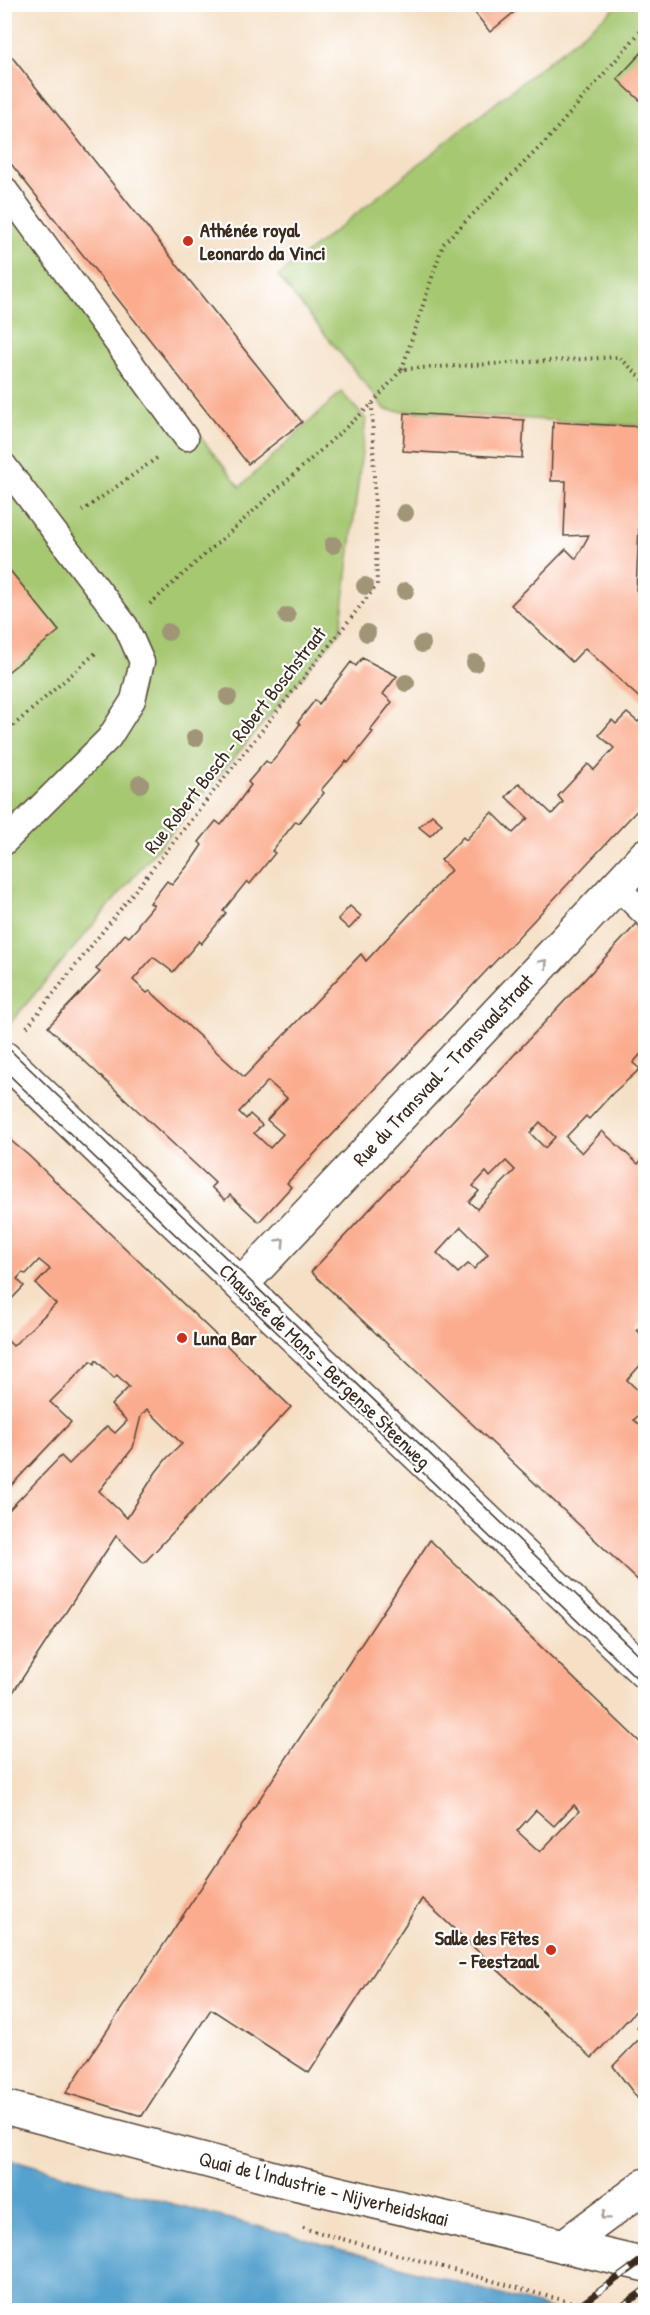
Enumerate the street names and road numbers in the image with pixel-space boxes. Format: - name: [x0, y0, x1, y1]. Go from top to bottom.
- street label: Rue Robert Bosch - Robert Boschstraat: [137, 620, 332, 859]
- street label: Rue du Transvaal - Transvaalstraat: [346, 967, 540, 1172]
- street label: Chaussée de Mons - Bergense Steenweg: [214, 1257, 437, 1474]
- street label: Quai de l'Industrie - Nijverheidskaai: [196, 2144, 452, 2233]

